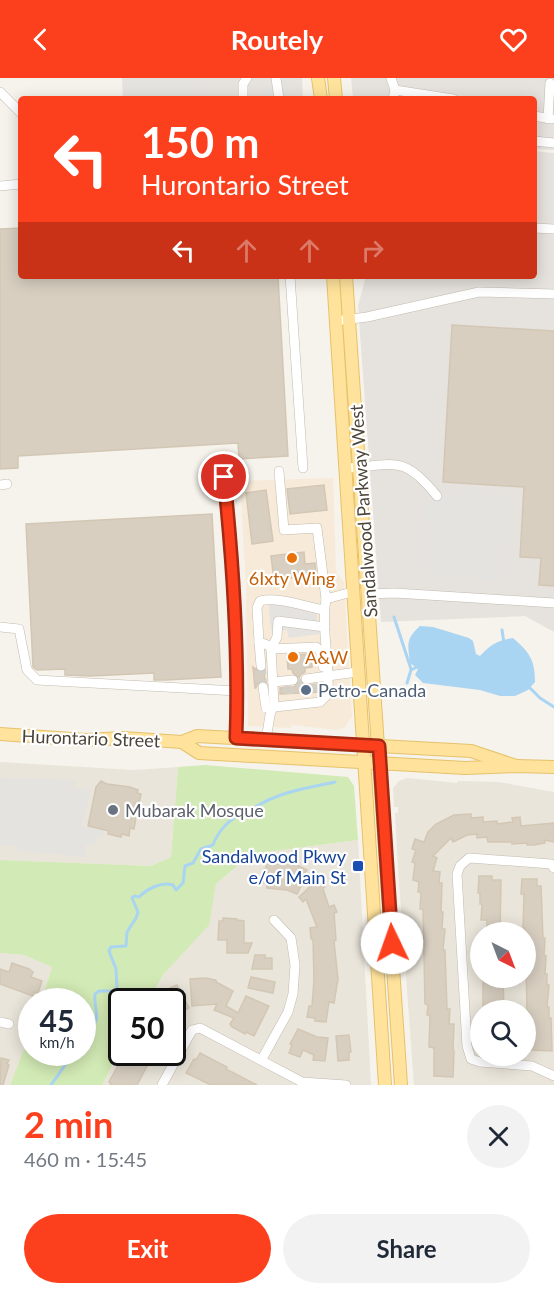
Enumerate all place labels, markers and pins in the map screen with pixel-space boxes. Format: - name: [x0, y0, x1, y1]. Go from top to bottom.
- pin: [198, 451, 249, 502]
- marker: 6Ixty Wing: [285, 551, 299, 565]
- place label: 6Ixty Wing: [249, 567, 335, 589]
- place label: A&W: [305, 646, 348, 668]
- marker: A&W: [286, 650, 300, 664]
- place label: Petro-Canada: [318, 679, 426, 701]
- marker: Petro-Canada: [299, 683, 313, 697]
- place label: Mubarak Mosque: [125, 799, 264, 821]
- marker: Mubarak Mosque: [106, 803, 120, 817]
- place label: Sandalwood Pkwy e/of Main St: [202, 845, 347, 888]
- marker: Sandalwood Pkwy e/of Main St: [351, 859, 365, 873]

